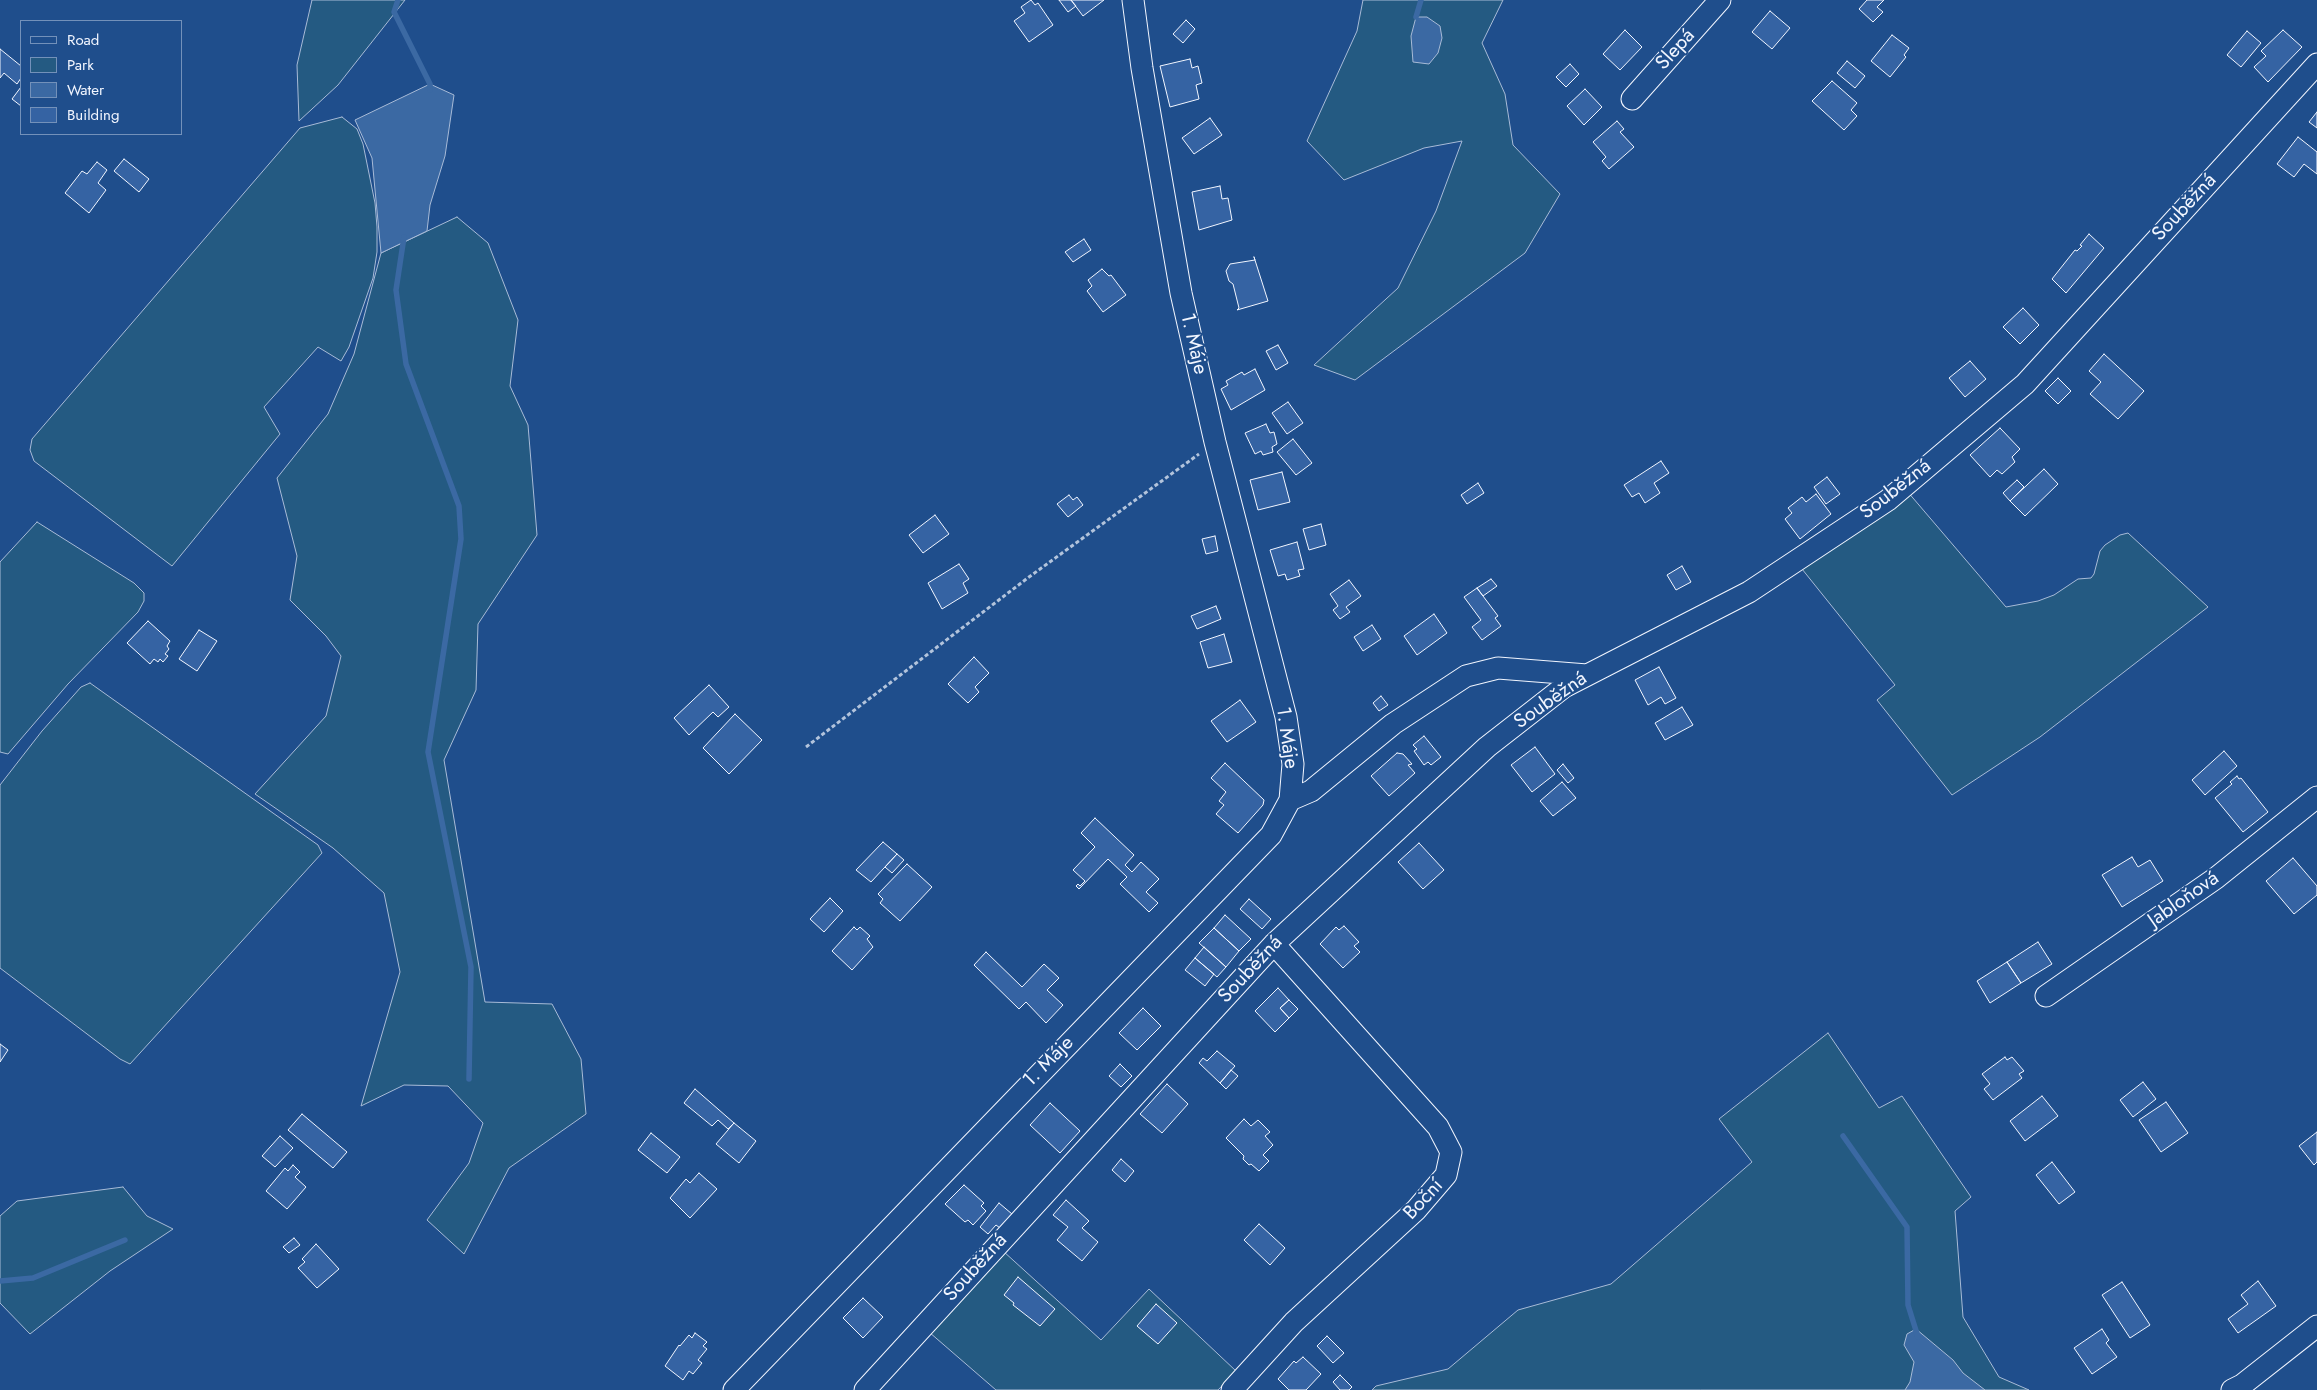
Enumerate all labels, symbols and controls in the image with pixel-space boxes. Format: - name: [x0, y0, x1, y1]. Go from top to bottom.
- legend: [20, 20, 182, 135]
- street label: Slepá: [1651, 25, 1701, 75]
- text: Road: [67, 29, 99, 51]
- text: Park: [67, 54, 94, 76]
- text: Water: [67, 79, 104, 101]
- text: Building: [67, 104, 119, 126]
- street label: Souběžná: [2148, 169, 2222, 247]
- street label: 1. Máje: [1174, 311, 1212, 377]
- street label: Souběžná: [1856, 455, 1936, 525]
- street label: Souběžná: [1510, 667, 1592, 735]
- street label: 1. Máje: [1270, 706, 1302, 770]
- street label: Jabloňová: [2144, 867, 2224, 933]
- street label: Souběžná: [1214, 931, 1288, 1009]
- street label: 1. Máje: [1019, 1032, 1079, 1092]
- street label: Boční: [1399, 1175, 1449, 1225]
- street label: Souběžná: [939, 1229, 1013, 1307]

